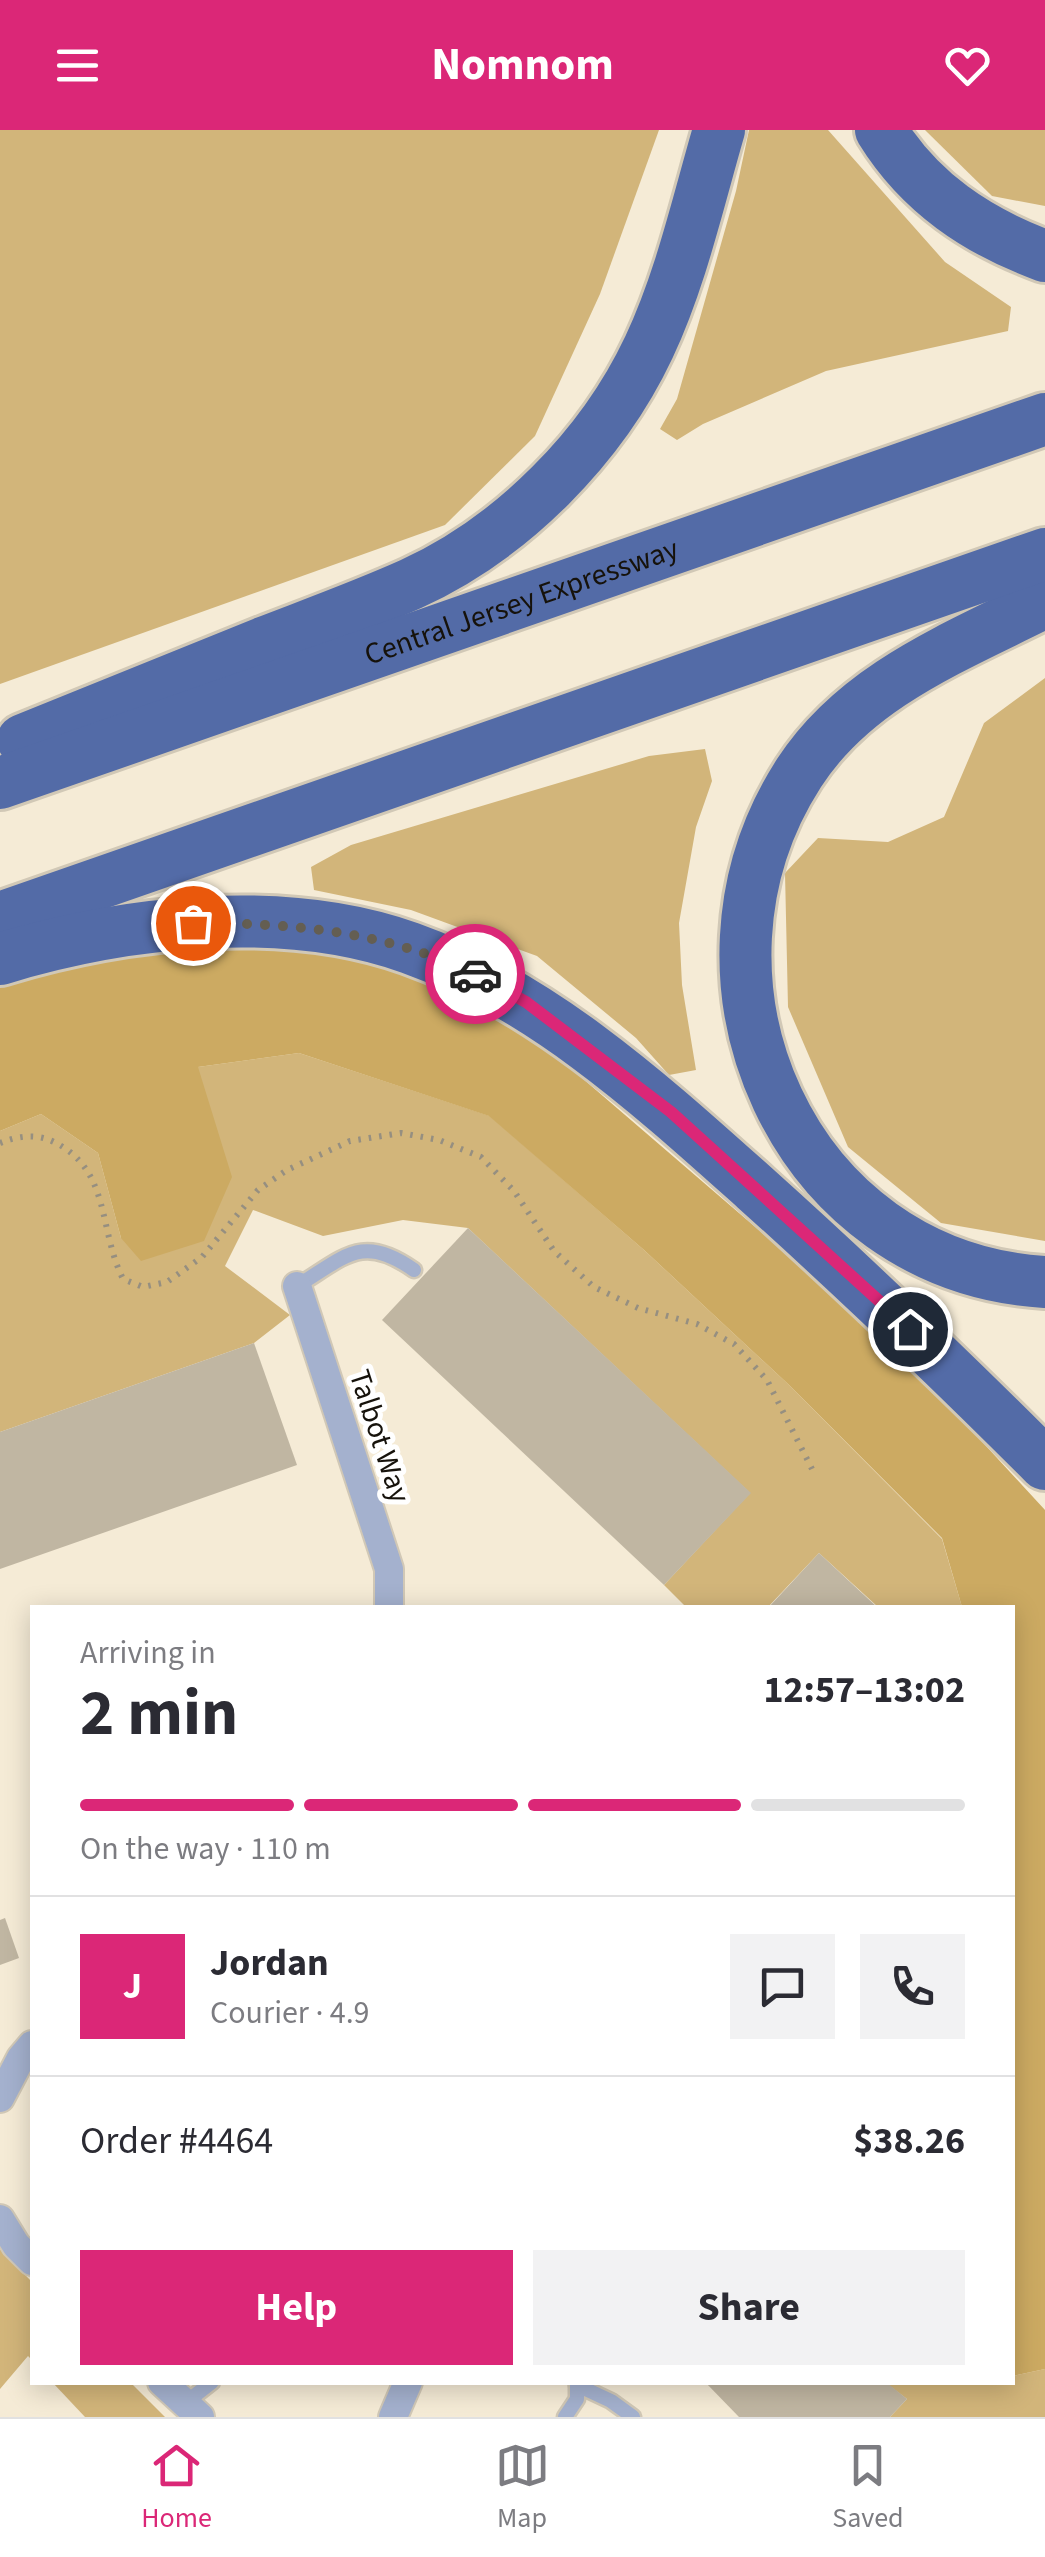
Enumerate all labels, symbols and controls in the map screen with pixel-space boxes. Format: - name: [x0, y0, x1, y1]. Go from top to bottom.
- text: Nomnom: [431, 33, 614, 97]
- icon: menu: [50, 38, 105, 93]
- icon: heart: [940, 38, 995, 93]
- street label: Central Jersey Expressway: [359, 527, 684, 676]
- pin: [151, 881, 236, 966]
- icon: bag: [166, 896, 221, 951]
- courier: [425, 924, 525, 1024]
- icon: car: [448, 947, 503, 1002]
- pin: [868, 1287, 953, 1372]
- icon: home: [883, 1302, 938, 1357]
- street label: Talbot Way: [338, 1364, 421, 1508]
- text: Arriving in: [80, 1630, 216, 1676]
- text: 12:57–13:02: [763, 1663, 965, 1717]
- text: 2 min: [80, 1667, 238, 1760]
- text: On the way · 110 m: [80, 1826, 331, 1872]
- button: chat: [730, 1934, 835, 2039]
- button: phone: [860, 1934, 965, 2039]
- text: Jordan: [210, 1936, 329, 1990]
- text: J: [123, 1959, 142, 2013]
- text: Courier · 4.9: [210, 1990, 370, 2036]
- text: Order #4464: [80, 2114, 273, 2168]
- text: $38.26: [853, 2114, 965, 2168]
- button: Help: [80, 2250, 513, 2365]
- button: Share: [533, 2250, 965, 2365]
- tab: Home: [141, 2438, 212, 2538]
- tab: Map: [495, 2438, 550, 2538]
- tab: Saved: [832, 2438, 904, 2538]

